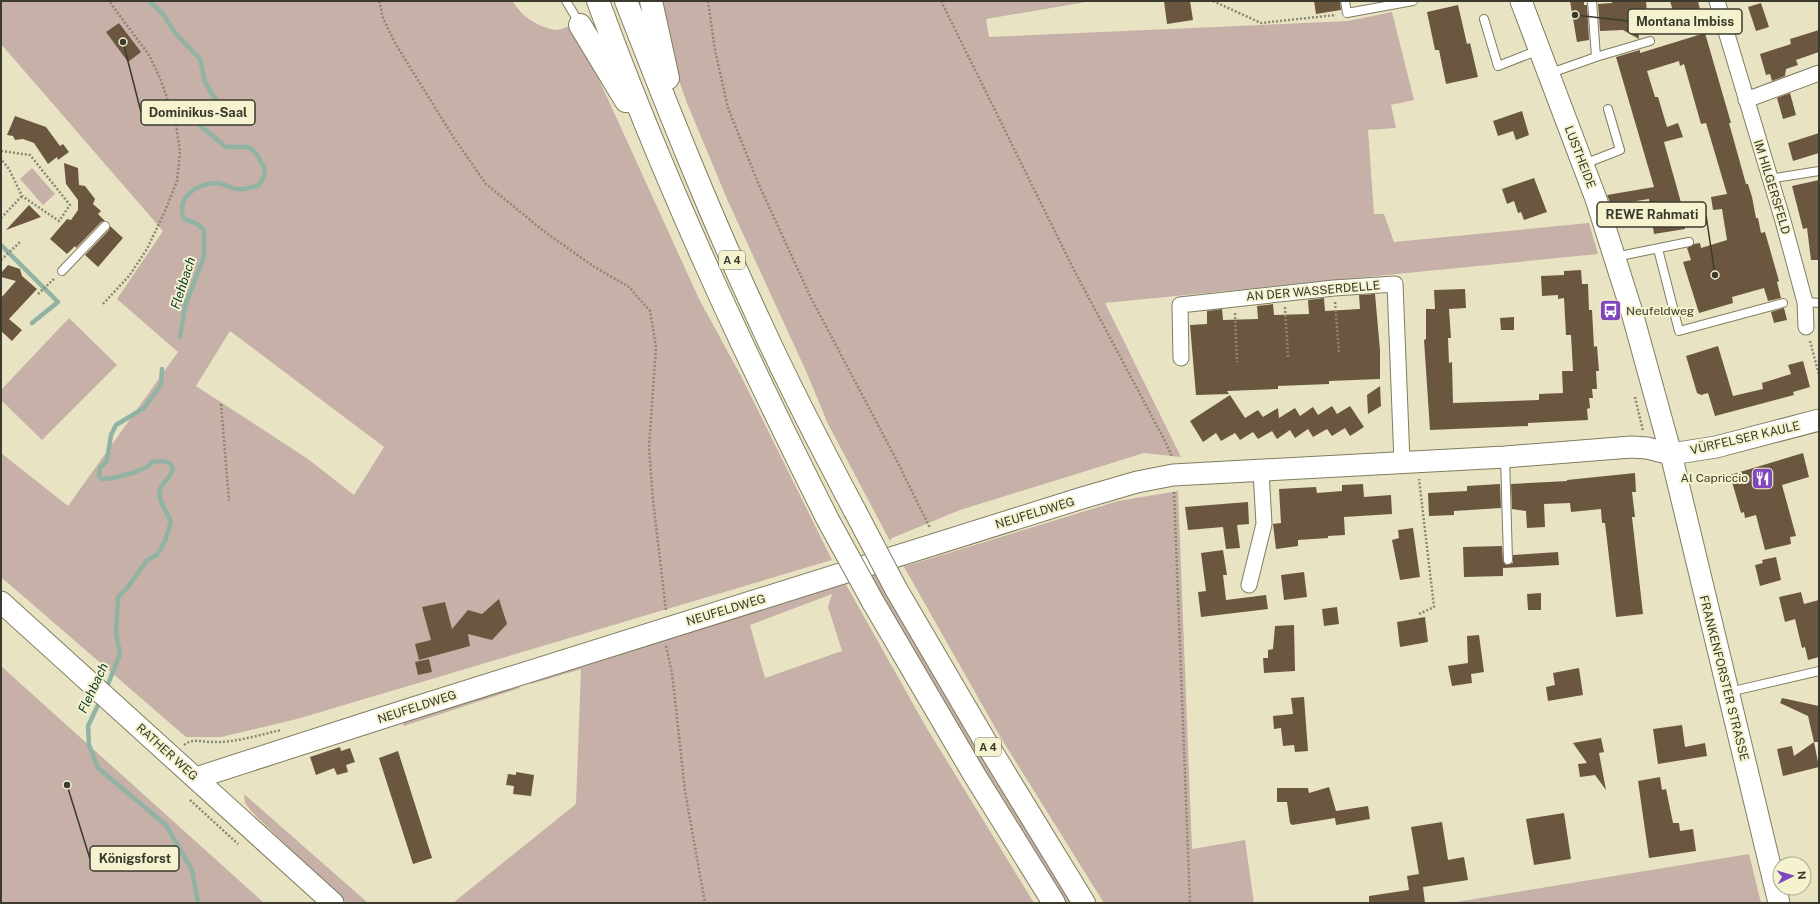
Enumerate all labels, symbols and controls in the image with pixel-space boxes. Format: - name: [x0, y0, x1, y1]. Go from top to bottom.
- callout: Montana Imbiss: [1628, 9, 1742, 34]
- text: Montana Imbiss: [1636, 14, 1734, 29]
- callout: Dominikus-Saal: [141, 100, 255, 125]
- text: Dominikus-Saal: [149, 105, 247, 120]
- street label: LUSTHEIDE: [1562, 124, 1598, 190]
- street label: IM HILGERSFELD: [1751, 138, 1793, 236]
- callout: REWE Rahmati: [1597, 202, 1706, 227]
- text: REWE Rahmati: [1606, 207, 1698, 222]
- road number: A 4: [719, 251, 745, 269]
- water label: Flehbach: [168, 255, 198, 311]
- street label: AN DER WASSERDELLE: [1245, 278, 1381, 304]
- bus stop icon: Neufeldweg: [1597, 298, 1623, 324]
- place label: Neufeldweg: [1626, 304, 1694, 318]
- street label: VÜRFELSER KAULE: [1689, 419, 1801, 457]
- restaurant icon: Al Capriccio: [1750, 465, 1776, 491]
- place label: Al Capriccio: [1681, 471, 1748, 485]
- street label: NEUFELDWEG: [994, 494, 1076, 532]
- street label: NEUFELDWEG: [685, 591, 767, 629]
- street label: FRANKENFORSTER STRASSE: [1697, 594, 1751, 762]
- water label: Flehbach: [75, 660, 111, 716]
- street label: NEUFELDWEG: [376, 688, 458, 726]
- street label: RATHER WEG: [133, 721, 201, 783]
- road number: A 4: [975, 738, 1001, 756]
- callout: Königsforst: [90, 846, 179, 871]
- text: Königsforst: [99, 851, 171, 866]
- north arrow: [1772, 856, 1812, 896]
- text: N: [1796, 870, 1808, 880]

